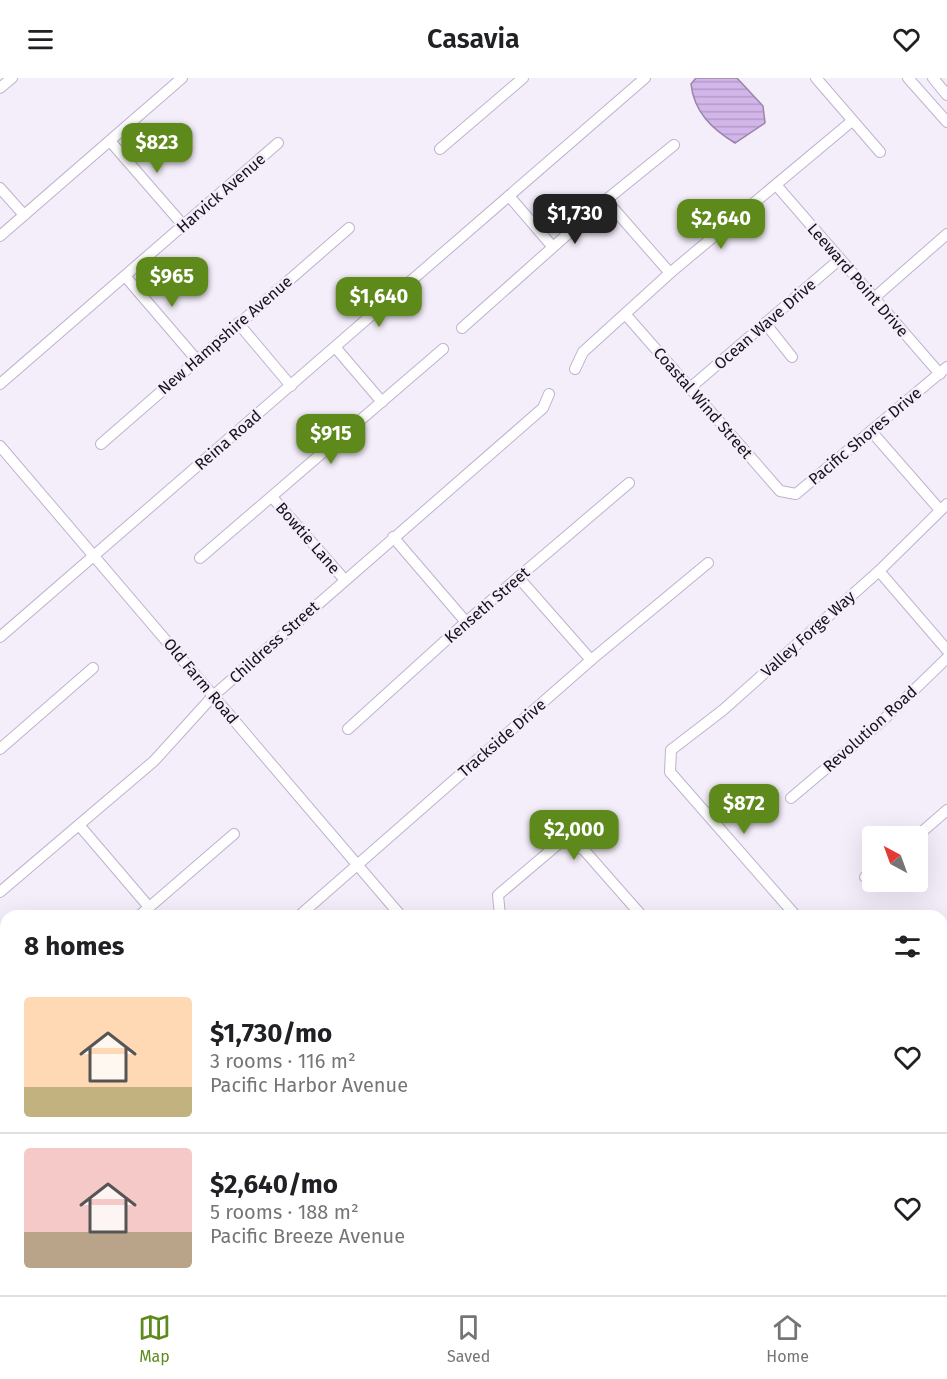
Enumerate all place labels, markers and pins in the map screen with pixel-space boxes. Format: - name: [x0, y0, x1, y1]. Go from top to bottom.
- pin: $823: [121, 123, 193, 174]
- pin: $1,730: [526, 194, 624, 245]
- pin: $2,640: [672, 199, 770, 250]
- pin: $965: [136, 257, 208, 308]
- pin: $1,640: [330, 277, 428, 328]
- pin: $915: [295, 414, 367, 465]
- pin: $872: [708, 784, 780, 835]
- pin: $2,000: [525, 810, 623, 861]

